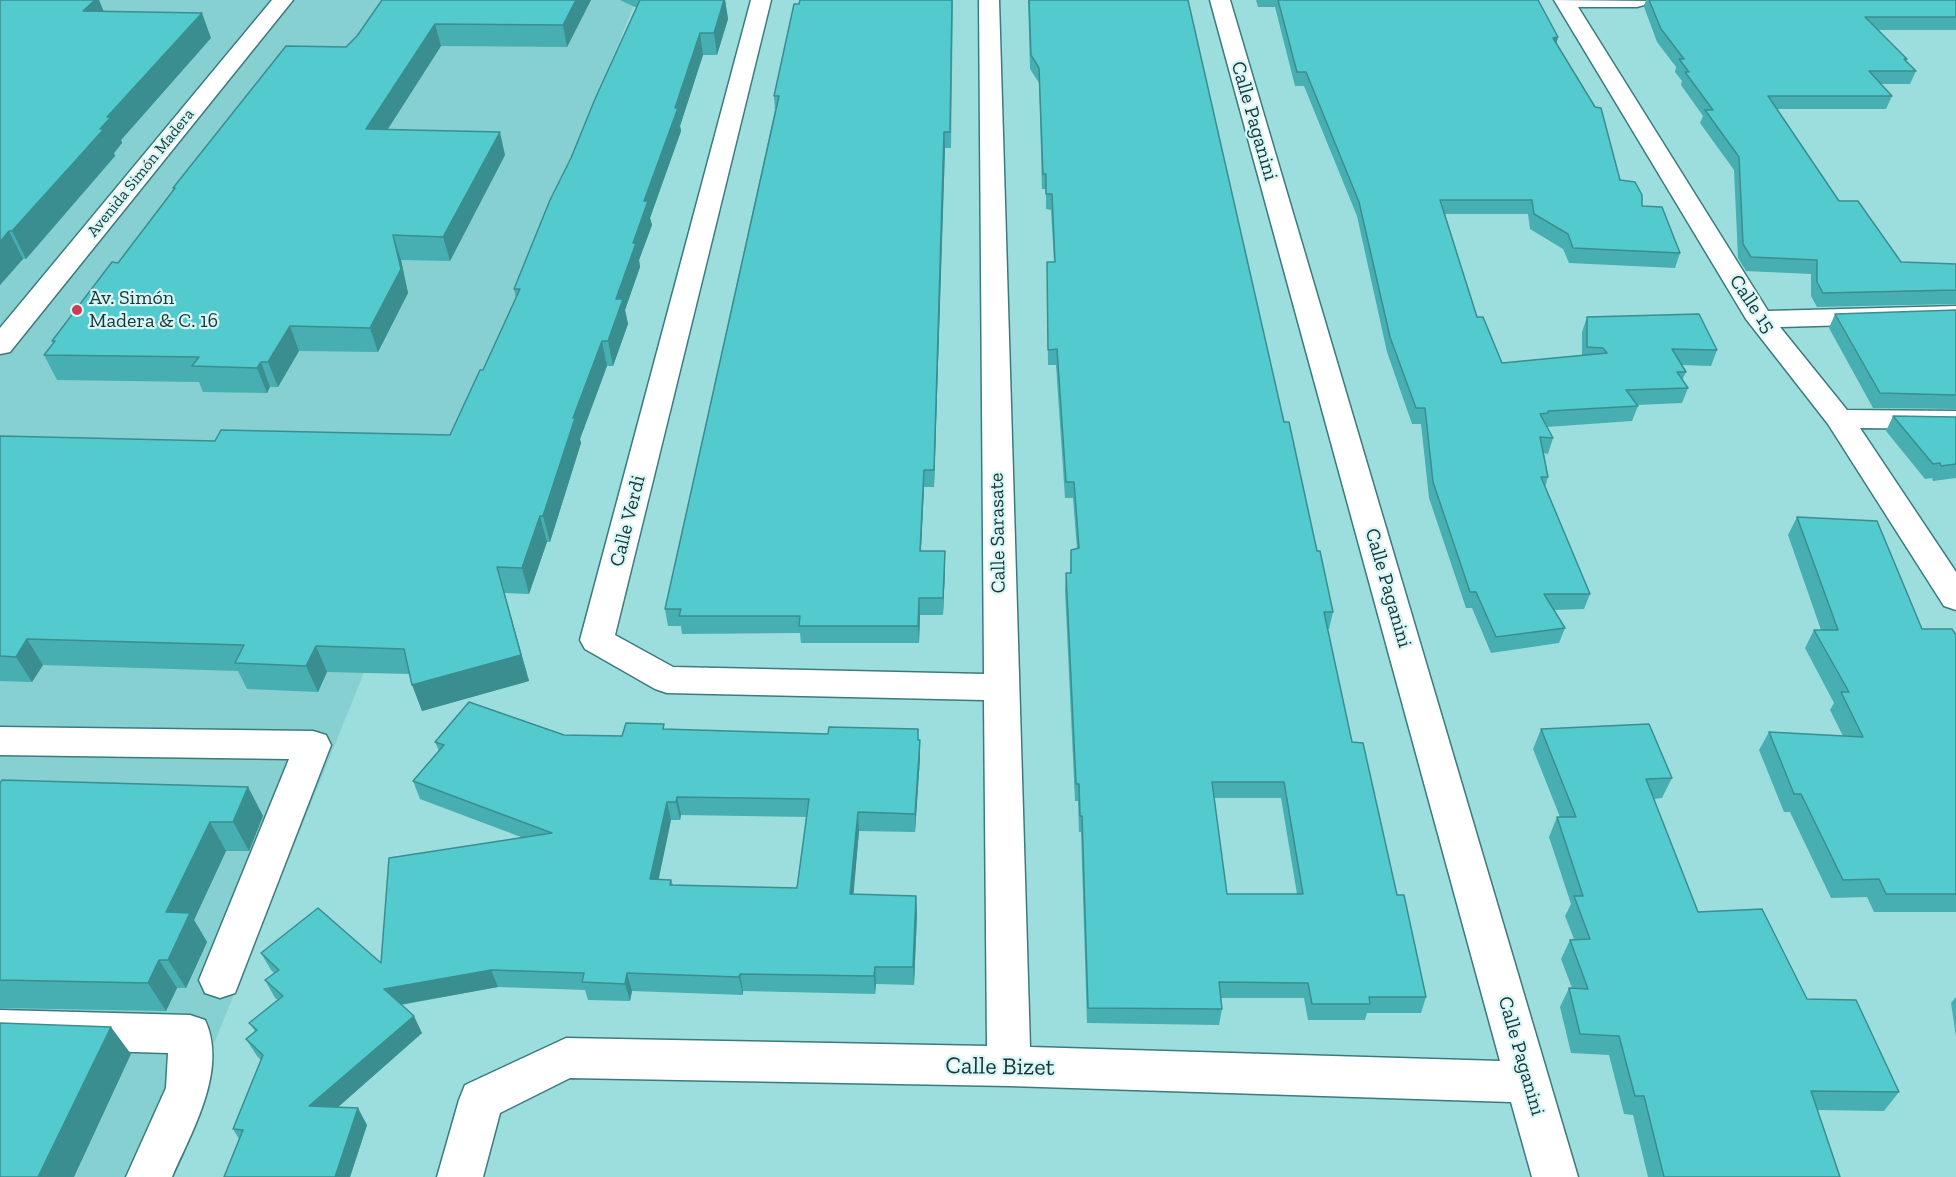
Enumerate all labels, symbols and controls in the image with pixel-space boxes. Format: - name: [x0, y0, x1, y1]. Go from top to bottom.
- street label: Calle Paganini: [1226, 59, 1282, 183]
- street label: Avenida Simón Madera: [83, 105, 199, 241]
- street label: Calle 15: [1724, 270, 1780, 338]
- place label: Av. Simón Madera & C. 16: [89, 286, 218, 333]
- marker: Av. Simón Madera & C. 16: [70, 303, 84, 317]
- street label: Calle Sarasate: [985, 472, 1011, 594]
- street label: Calle Verdi: [605, 473, 651, 569]
- street label: Calle Paganini: [1360, 526, 1416, 650]
- street label: Calle Paganini: [1493, 994, 1549, 1118]
- street label: Calle Bizet: [945, 1052, 1055, 1082]

